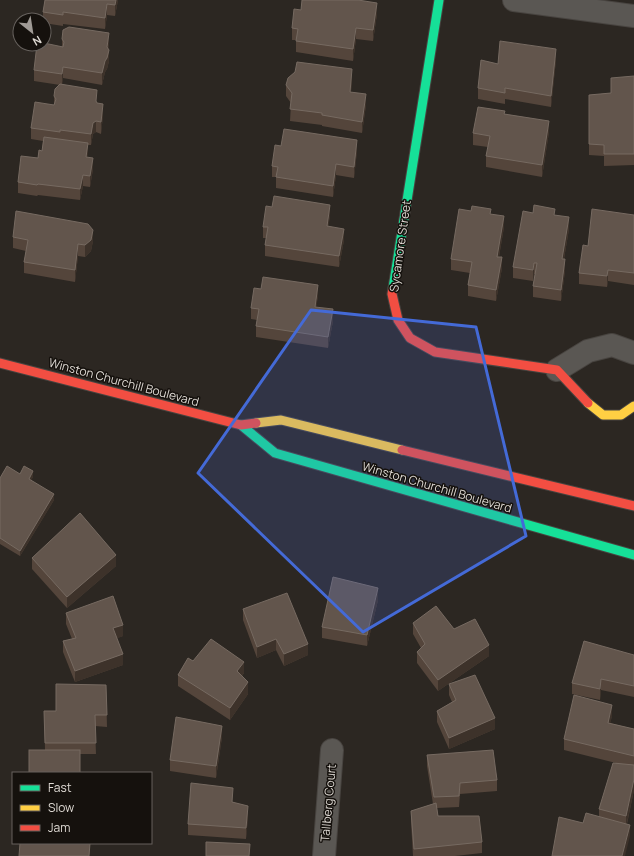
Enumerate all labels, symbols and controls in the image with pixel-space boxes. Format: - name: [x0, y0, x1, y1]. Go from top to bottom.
- north arrow: [12, 12, 52, 52]
- text: N: [30, 33, 44, 50]
- street label: Sycamore Street: [385, 199, 415, 293]
- street label: Winston Churchill Boulevard: [47, 354, 201, 410]
- street label: Winston Churchill Boulevard: [360, 457, 514, 517]
- street label: Tallberg Court: [316, 763, 340, 843]
- legend: [12, 772, 152, 844]
- text: Fast: [48, 779, 72, 796]
- text: Slow: [48, 799, 74, 816]
- text: Jam: [48, 819, 70, 836]

